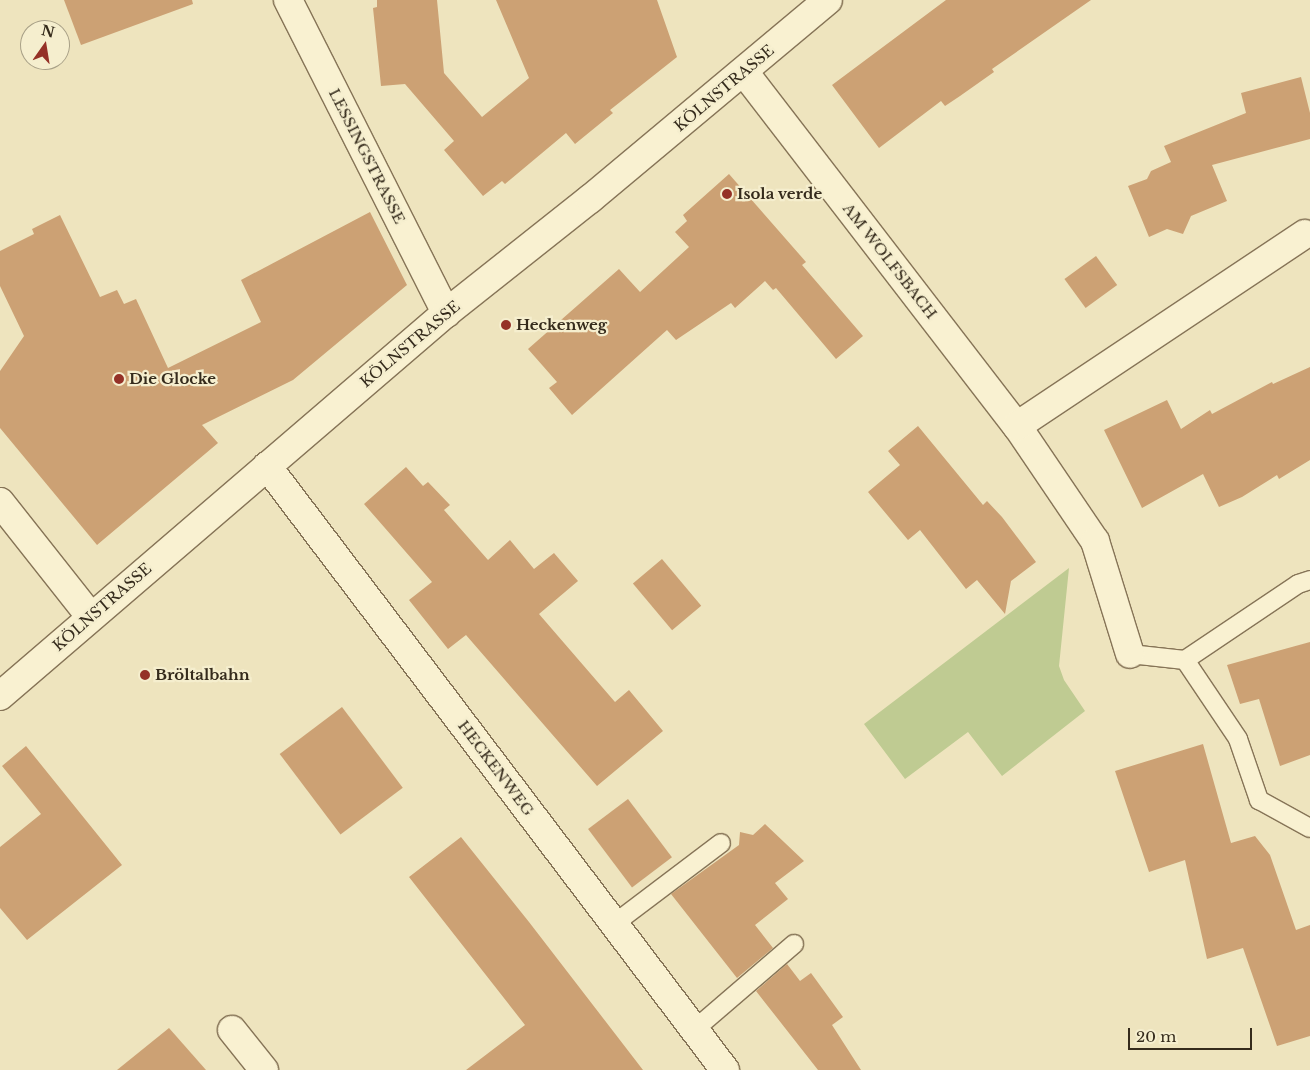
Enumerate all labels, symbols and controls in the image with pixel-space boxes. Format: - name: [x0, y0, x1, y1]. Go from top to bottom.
- north arrow: [20, 20, 70, 70]
- text: N: [40, 21, 57, 42]
- street label: KÖLNSTRASSE: [670, 41, 778, 135]
- street label: LESSINGSTRASSE: [325, 86, 409, 226]
- place label: Isola verde: [737, 185, 823, 203]
- marker: Isola verde: [721, 188, 733, 200]
- street label: AM WOLFSBACH: [839, 199, 941, 323]
- street label: KÖLNSTRASSE: [356, 297, 464, 391]
- place label: Heckenweg: [516, 316, 607, 334]
- marker: Heckenweg: [500, 319, 512, 331]
- place label: Die Glocke: [129, 370, 216, 388]
- marker: Die Glocke: [113, 373, 125, 385]
- street label: KÖLNSTRASSE: [49, 559, 155, 655]
- place label: Bröltalbahn: [155, 666, 250, 684]
- marker: Bröltalbahn: [139, 669, 151, 681]
- street label: HECKENWEG: [454, 717, 538, 819]
- scale bar: [1130, 1018, 1254, 1050]
- text: 20 m: [1136, 1027, 1176, 1046]

